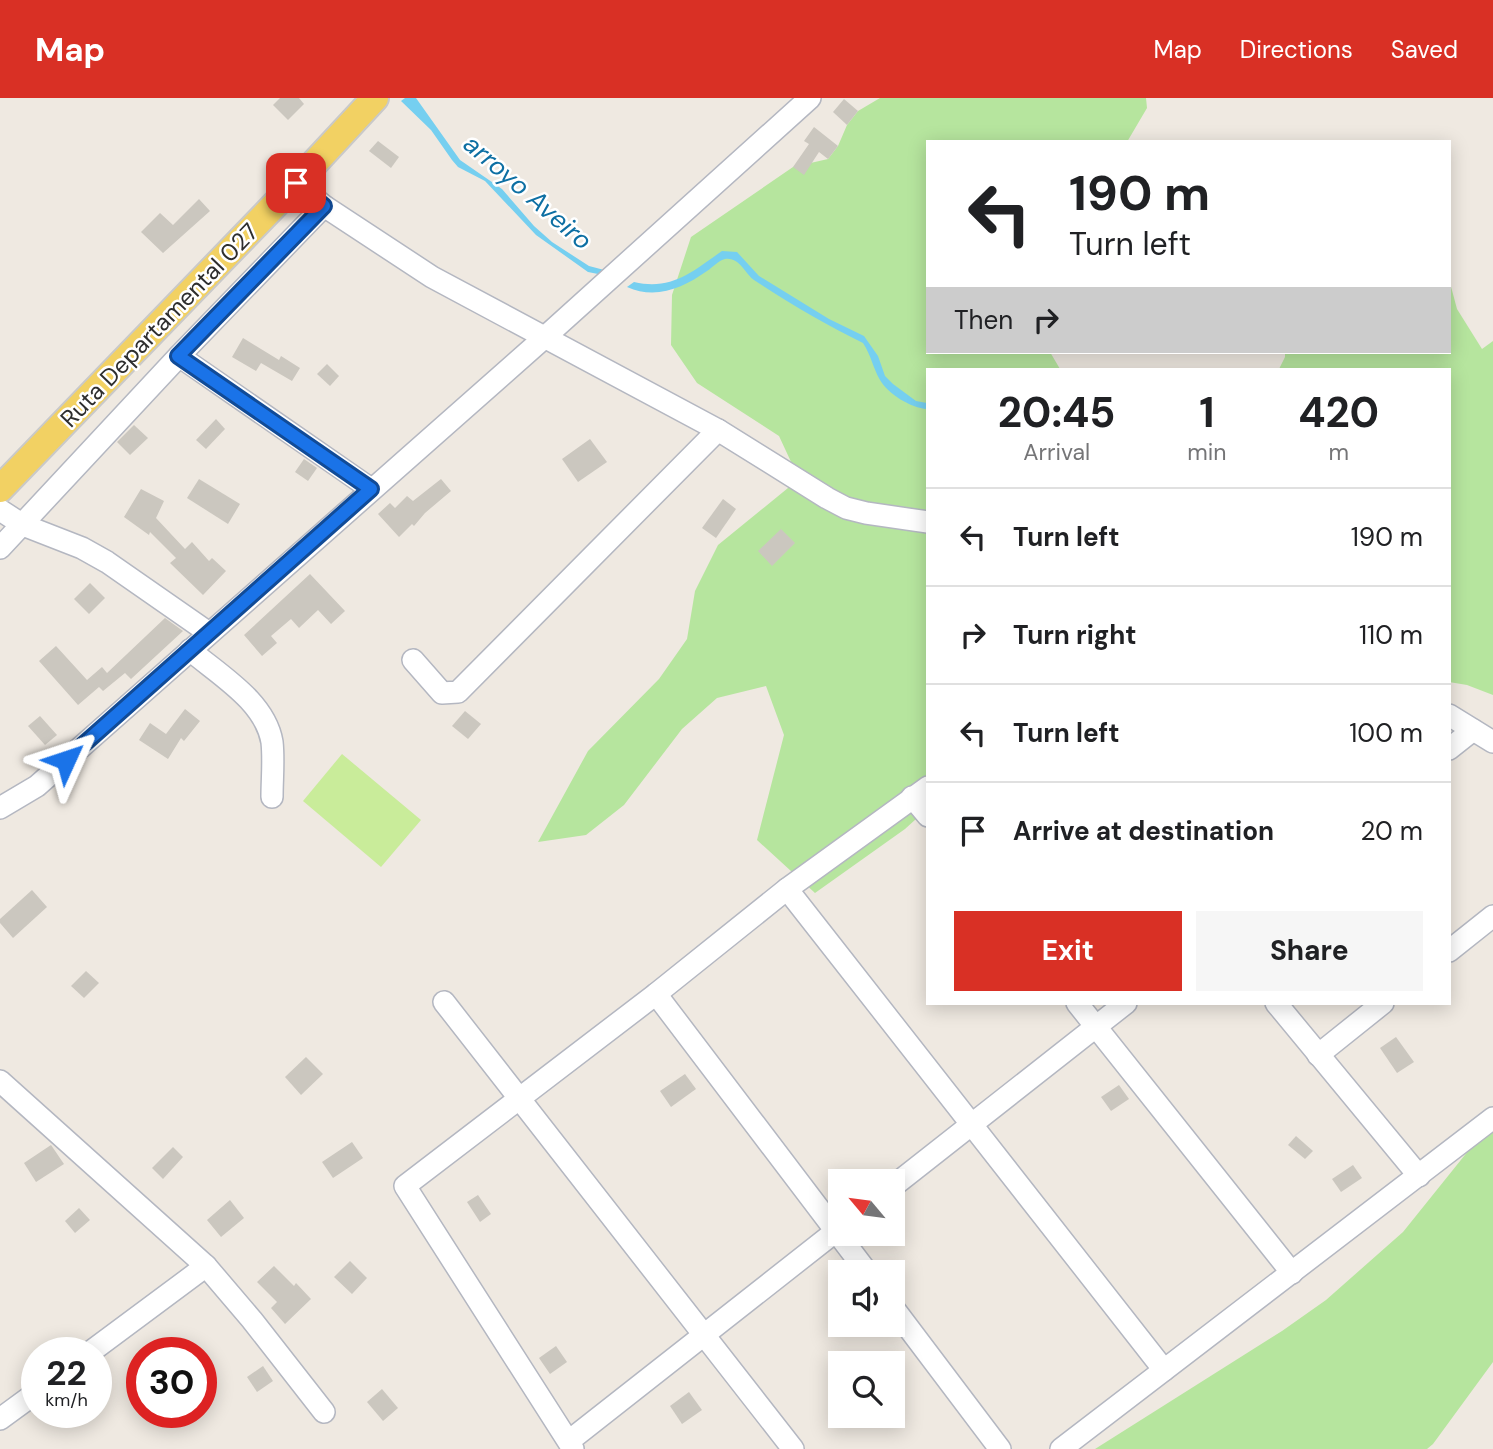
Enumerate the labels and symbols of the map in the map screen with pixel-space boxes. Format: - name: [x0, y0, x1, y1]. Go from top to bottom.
- water label: arroyo Aveiro: [457, 127, 599, 257]
- pin: [266, 153, 326, 213]
- street label: Ruta Departamental 027: [53, 216, 265, 434]
- position arrow: [29, 723, 103, 797]
- north arrow: [828, 1169, 905, 1246]
- speed limit sign: 30: [126, 1337, 217, 1428]

